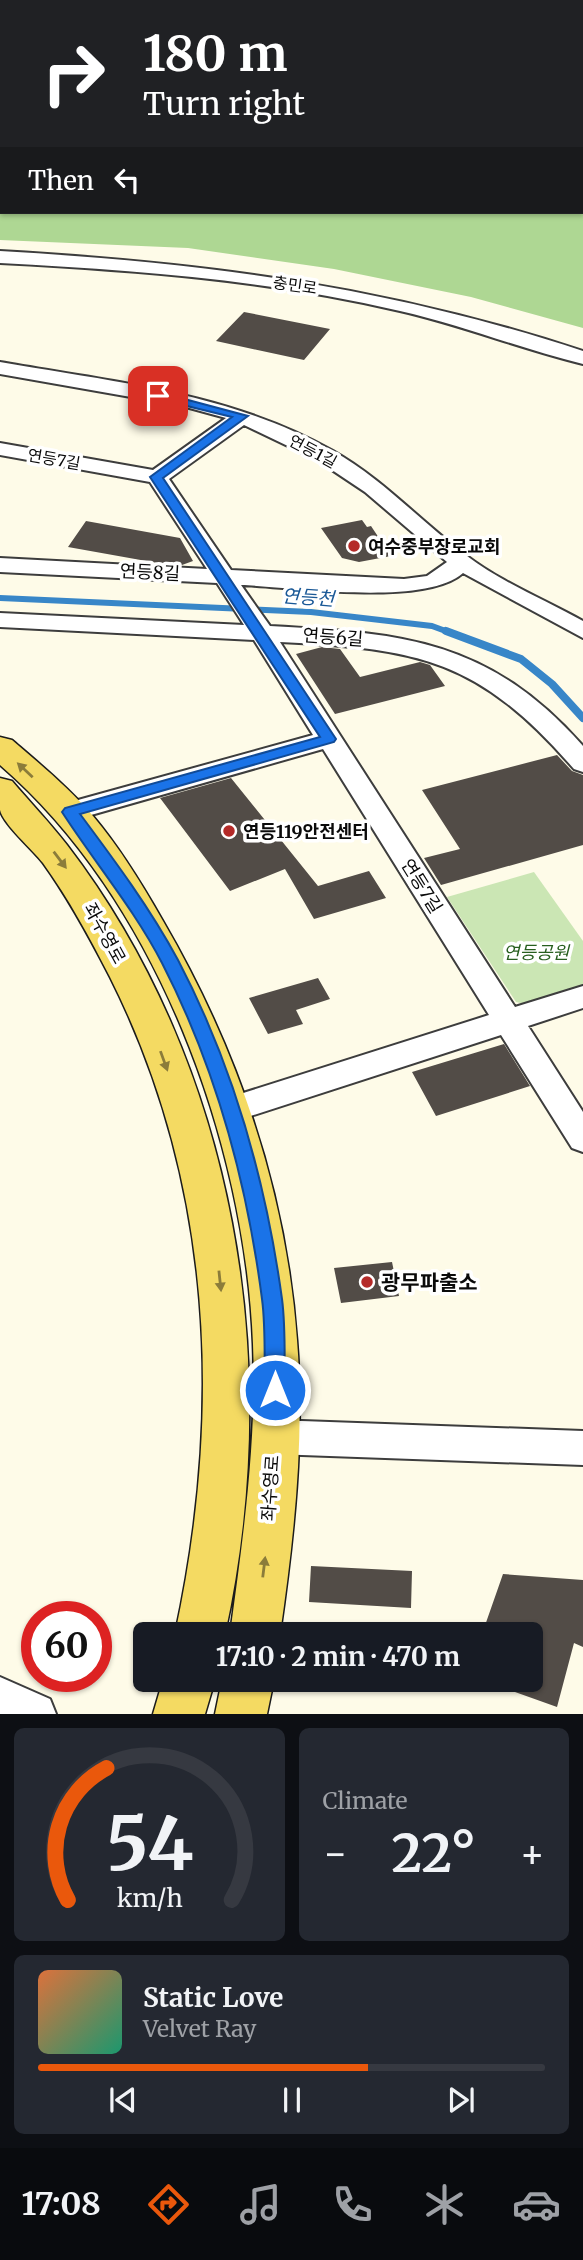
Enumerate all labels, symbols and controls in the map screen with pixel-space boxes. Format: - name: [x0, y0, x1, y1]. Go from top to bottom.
- text: 180 m: [143, 23, 288, 84]
- icon: right: [28, 28, 119, 119]
- text: Turn right: [143, 84, 305, 124]
- icon: left: [108, 161, 146, 199]
- text: Then: [28, 164, 94, 197]
- street label: 충민로: [272, 272, 319, 298]
- pin: [128, 366, 188, 426]
- icon: arrive: [139, 377, 177, 415]
- street label: 연등1길: [286, 430, 340, 472]
- street label: 연등7길: [26, 445, 82, 473]
- place label: 여수중부장로교회: [368, 535, 500, 558]
- marker: 여수중부장로교회: [346, 538, 362, 554]
- street label: 연등8길: [119, 559, 181, 585]
- water label: 연등천: [281, 583, 337, 611]
- street label: 연등6길: [302, 623, 364, 651]
- one-way arrow: [16, 762, 34, 778]
- place label: 연등119안전센터: [243, 820, 369, 843]
- marker: 연등119안전센터: [221, 823, 237, 839]
- one-way arrow: [52, 851, 66, 869]
- street label: 연등7길: [396, 854, 448, 918]
- street label: 좌수영로: [79, 898, 131, 968]
- park label: 연등공원: [503, 941, 571, 964]
- one-way arrow: [159, 1050, 170, 1071]
- place label: 광무파출소: [381, 1269, 478, 1296]
- one-way arrow: [215, 1270, 226, 1292]
- marker: 광무파출소: [359, 1274, 375, 1290]
- position arrow: [238, 1353, 312, 1427]
- street label: 좌수영로: [256, 1454, 284, 1522]
- one-way arrow: [258, 1556, 269, 1578]
- speed limit sign: 60: [21, 1601, 112, 1692]
- text: 17:10 · 2 min · 470 m: [216, 1640, 460, 1673]
- text: Climate: [323, 1786, 408, 1815]
- text: 54: [105, 1799, 193, 1891]
- text: 22°: [392, 1821, 476, 1886]
- text: −: [323, 1830, 348, 1877]
- text: +: [520, 1830, 545, 1877]
- text: km/h: [116, 1882, 182, 1914]
- text: Static Love: [143, 1981, 283, 2014]
- text: Velvet Ray: [143, 2014, 256, 2043]
- icon: previous: [104, 2081, 142, 2119]
- icon: pause: [273, 2081, 311, 2119]
- icon: next: [442, 2081, 480, 2119]
- icon: directions: [144, 2180, 193, 2229]
- icon: music: [236, 2180, 285, 2229]
- icon: phone: [328, 2180, 377, 2229]
- icon: climate: [420, 2180, 469, 2229]
- icon: car: [512, 2180, 561, 2229]
- text: 17:08: [22, 2184, 101, 2224]

